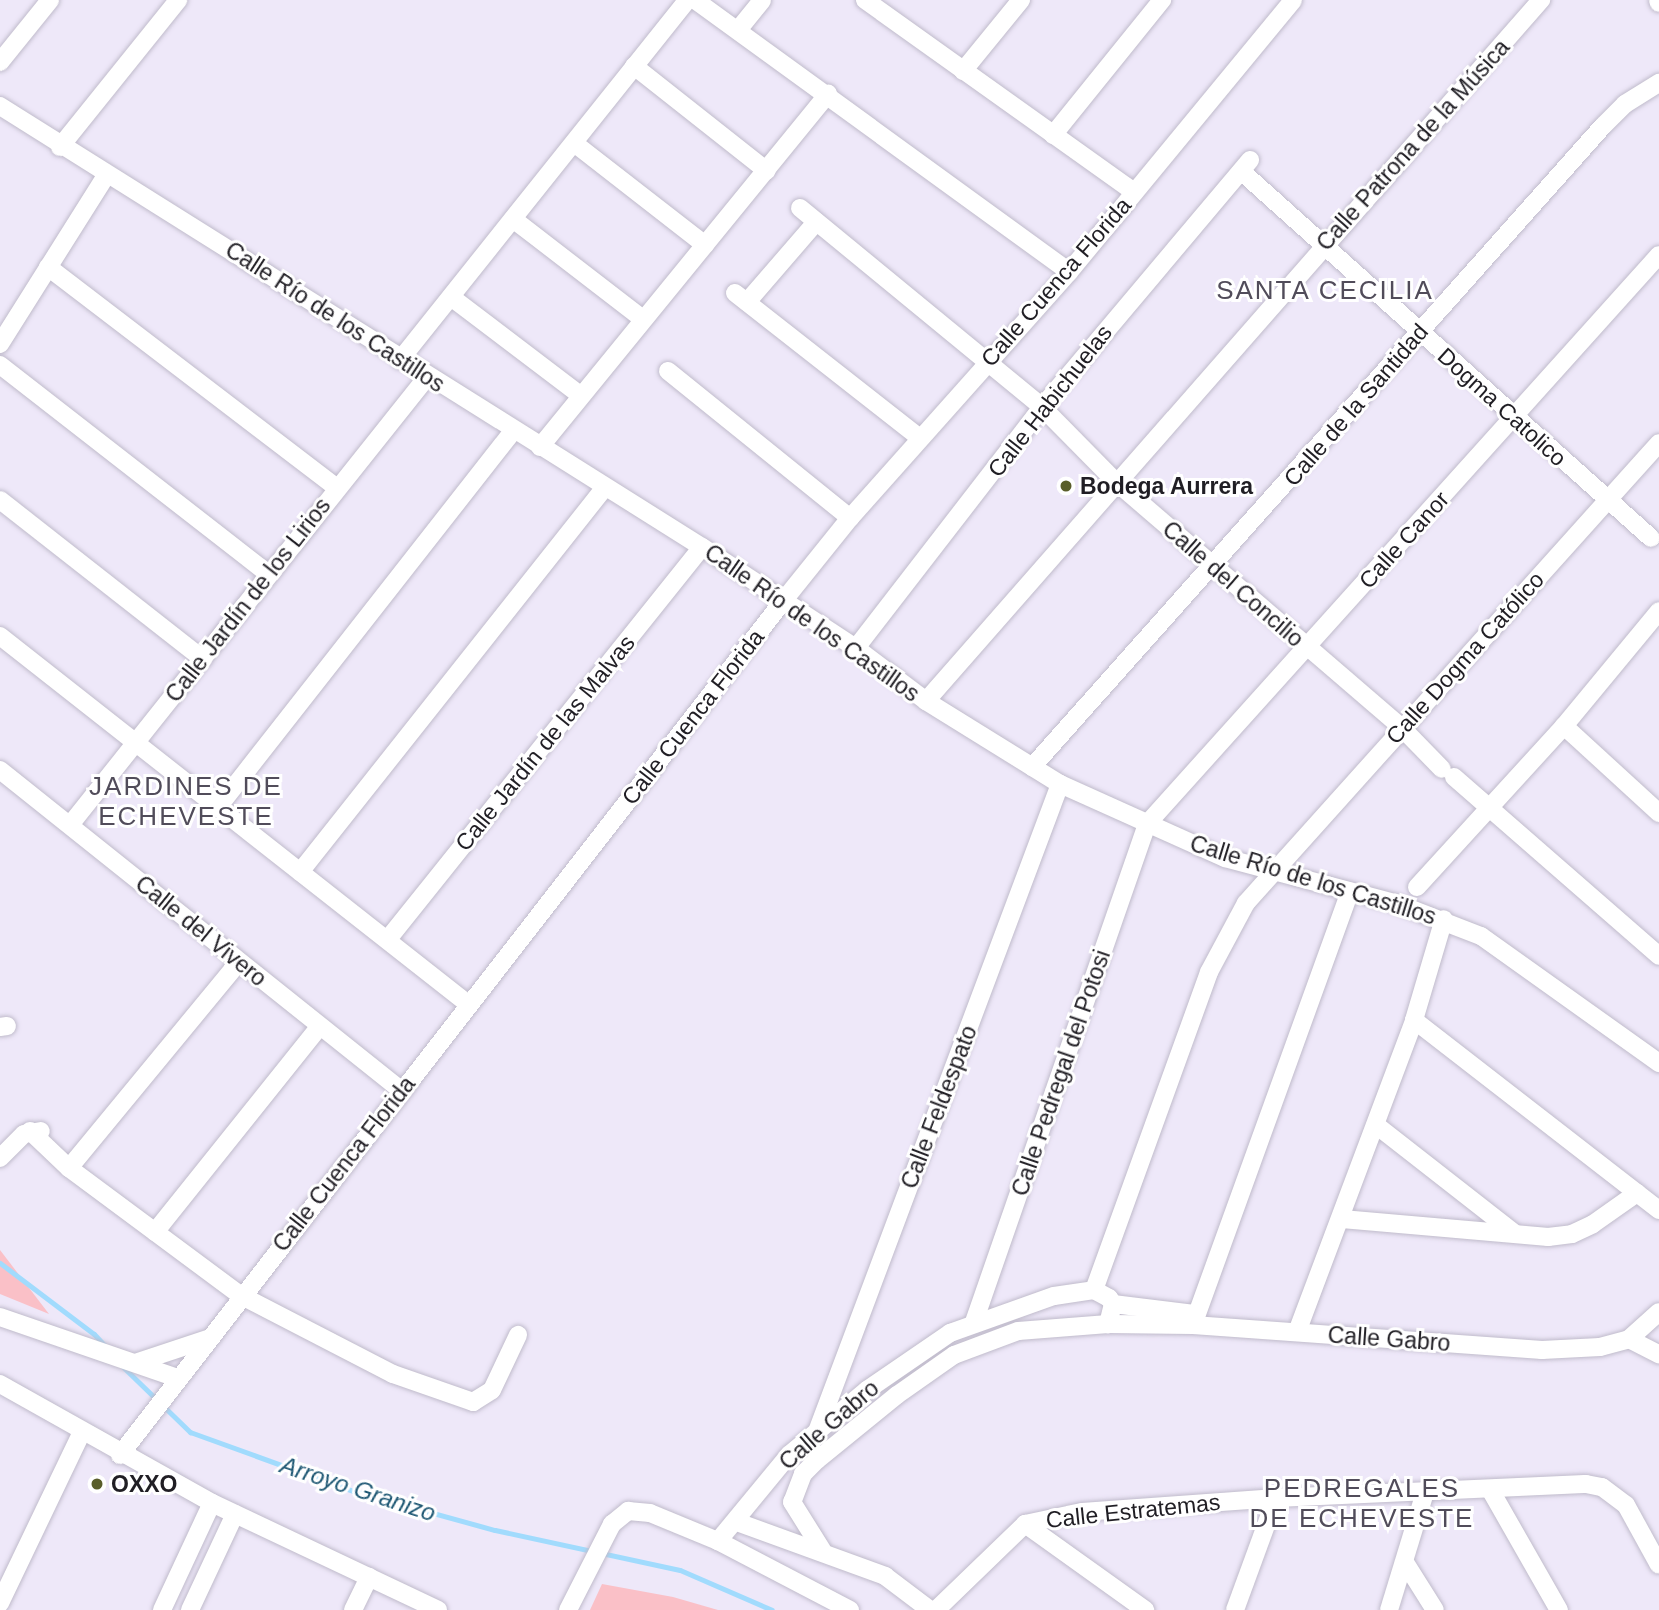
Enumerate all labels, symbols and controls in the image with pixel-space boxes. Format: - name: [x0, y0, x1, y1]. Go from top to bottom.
- street label: Calle Patrona de la Música: [1311, 34, 1515, 256]
- street label: Calle Cuenca Florida: [975, 192, 1137, 372]
- street label: Calle Río de los Castillos: [220, 236, 450, 398]
- district label: SANTA CECILIA: [1217, 275, 1433, 307]
- street label: Calle de la Santidad: [1278, 318, 1434, 492]
- street label: Calle Habichuelas: [982, 319, 1118, 483]
- street label: Dogma Catolico: [1432, 342, 1572, 472]
- place label: Bodega Aurrera: [1080, 472, 1254, 500]
- marker: Bodega Aurrera: [1058, 478, 1074, 494]
- street label: Calle Canor: [1353, 486, 1455, 594]
- street label: Calle Jardín de los Lirios: [160, 492, 336, 708]
- street label: Calle del Concilio: [1157, 515, 1309, 653]
- street label: Calle Río de los Castillos: [699, 538, 925, 708]
- street label: Calle Dogma Católico: [1380, 566, 1550, 750]
- street label: Calle Cuenca Florida: [616, 624, 770, 810]
- street label: Calle Jardín de las Malvas: [449, 630, 641, 856]
- district label: JARDINES DE ECHEVESTE: [90, 771, 282, 832]
- street label: Calle Río de los Castillos: [1187, 829, 1439, 931]
- street label: Calle del Vivero: [130, 870, 272, 992]
- street label: Calle Pedregal del Potosi: [1006, 946, 1116, 1200]
- street label: Calle Feldespato: [895, 1021, 983, 1193]
- street label: Calle Cuenca Florida: [267, 1071, 421, 1257]
- street label: Calle Gabro: [1327, 1321, 1451, 1357]
- street label: Calle Gabro: [774, 1374, 884, 1476]
- water label: Arroyo Granizo: [277, 1450, 439, 1528]
- place label: OXXO: [111, 1470, 177, 1498]
- district label: PEDREGALES DE ECHEVESTE: [1251, 1473, 1473, 1534]
- marker: OXXO: [89, 1476, 105, 1492]
- street label: Calle Estratemas: [1044, 1488, 1222, 1534]

